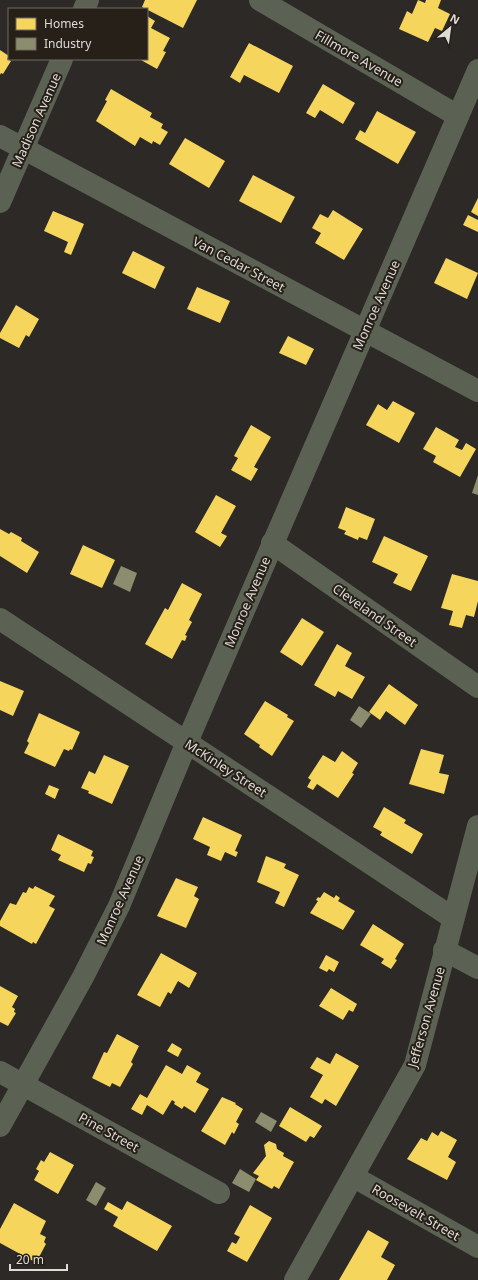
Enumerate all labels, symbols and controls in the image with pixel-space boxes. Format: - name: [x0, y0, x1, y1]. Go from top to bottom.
- legend: [8, 8, 148, 60]
- north arrow: [430, 8, 470, 48]
- text: N: [448, 10, 463, 28]
- text: Homes: [44, 15, 84, 32]
- street label: Fillmore Avenue: [312, 26, 406, 90]
- text: Industry: [44, 35, 92, 52]
- street label: Madison Avenue: [7, 70, 65, 170]
- street label: Van Cedar Street: [190, 232, 289, 296]
- street label: Monroe Avenue: [348, 257, 404, 353]
- street label: Monroe Avenue: [220, 554, 274, 650]
- street label: Cleveland Street: [329, 579, 421, 651]
- street label: McKinley Street: [182, 735, 271, 801]
- street label: Monroe Avenue: [92, 852, 148, 948]
- street label: Jefferson Avenue: [403, 965, 449, 1071]
- street label: Pine Street: [76, 1108, 143, 1156]
- street label: Roosevelt Street: [369, 1180, 464, 1245]
- scale bar: [10, 1246, 67, 1272]
- text: 20 m: [16, 1251, 44, 1268]

